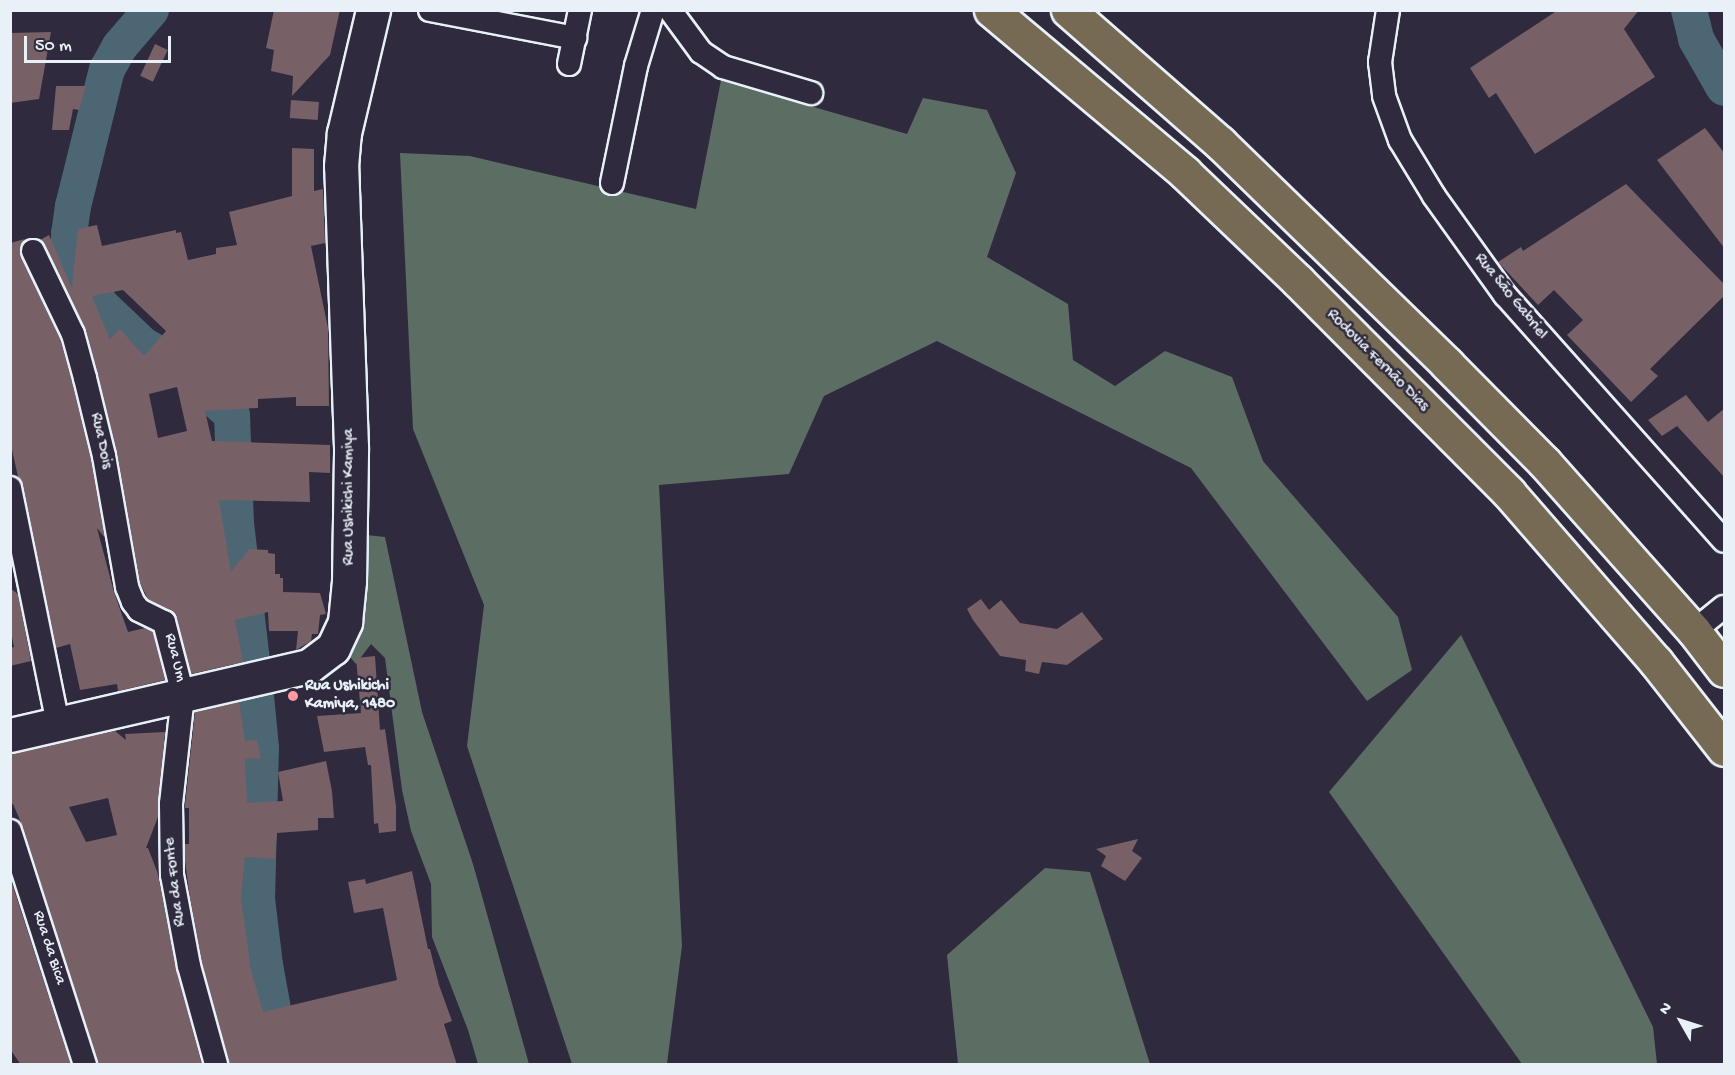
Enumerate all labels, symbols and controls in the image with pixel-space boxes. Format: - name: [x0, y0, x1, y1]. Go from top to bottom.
- scale bar: [27, 24, 174, 62]
- text: 50 m: [35, 36, 72, 57]
- street label: Rua São Gabriel: [1469, 250, 1551, 344]
- street label: Rodovia Fernão Dias: [1322, 306, 1432, 416]
- street label: Rua Dois: [85, 411, 115, 471]
- street label: Rua Ushikichi Kamiya: [340, 429, 360, 565]
- street label: Rua Um: [159, 632, 189, 684]
- place label: Rua Ushikichi Kamiya, 1480: [305, 677, 395, 715]
- marker: Rua Ushikichi Kamiya, 1480: [286, 689, 300, 703]
- street label: Rua da Fonte: [161, 836, 191, 928]
- street label: Rua da Bica: [27, 909, 69, 987]
- north arrow: [1651, 991, 1711, 1051]
- text: N: [1656, 999, 1677, 1019]

